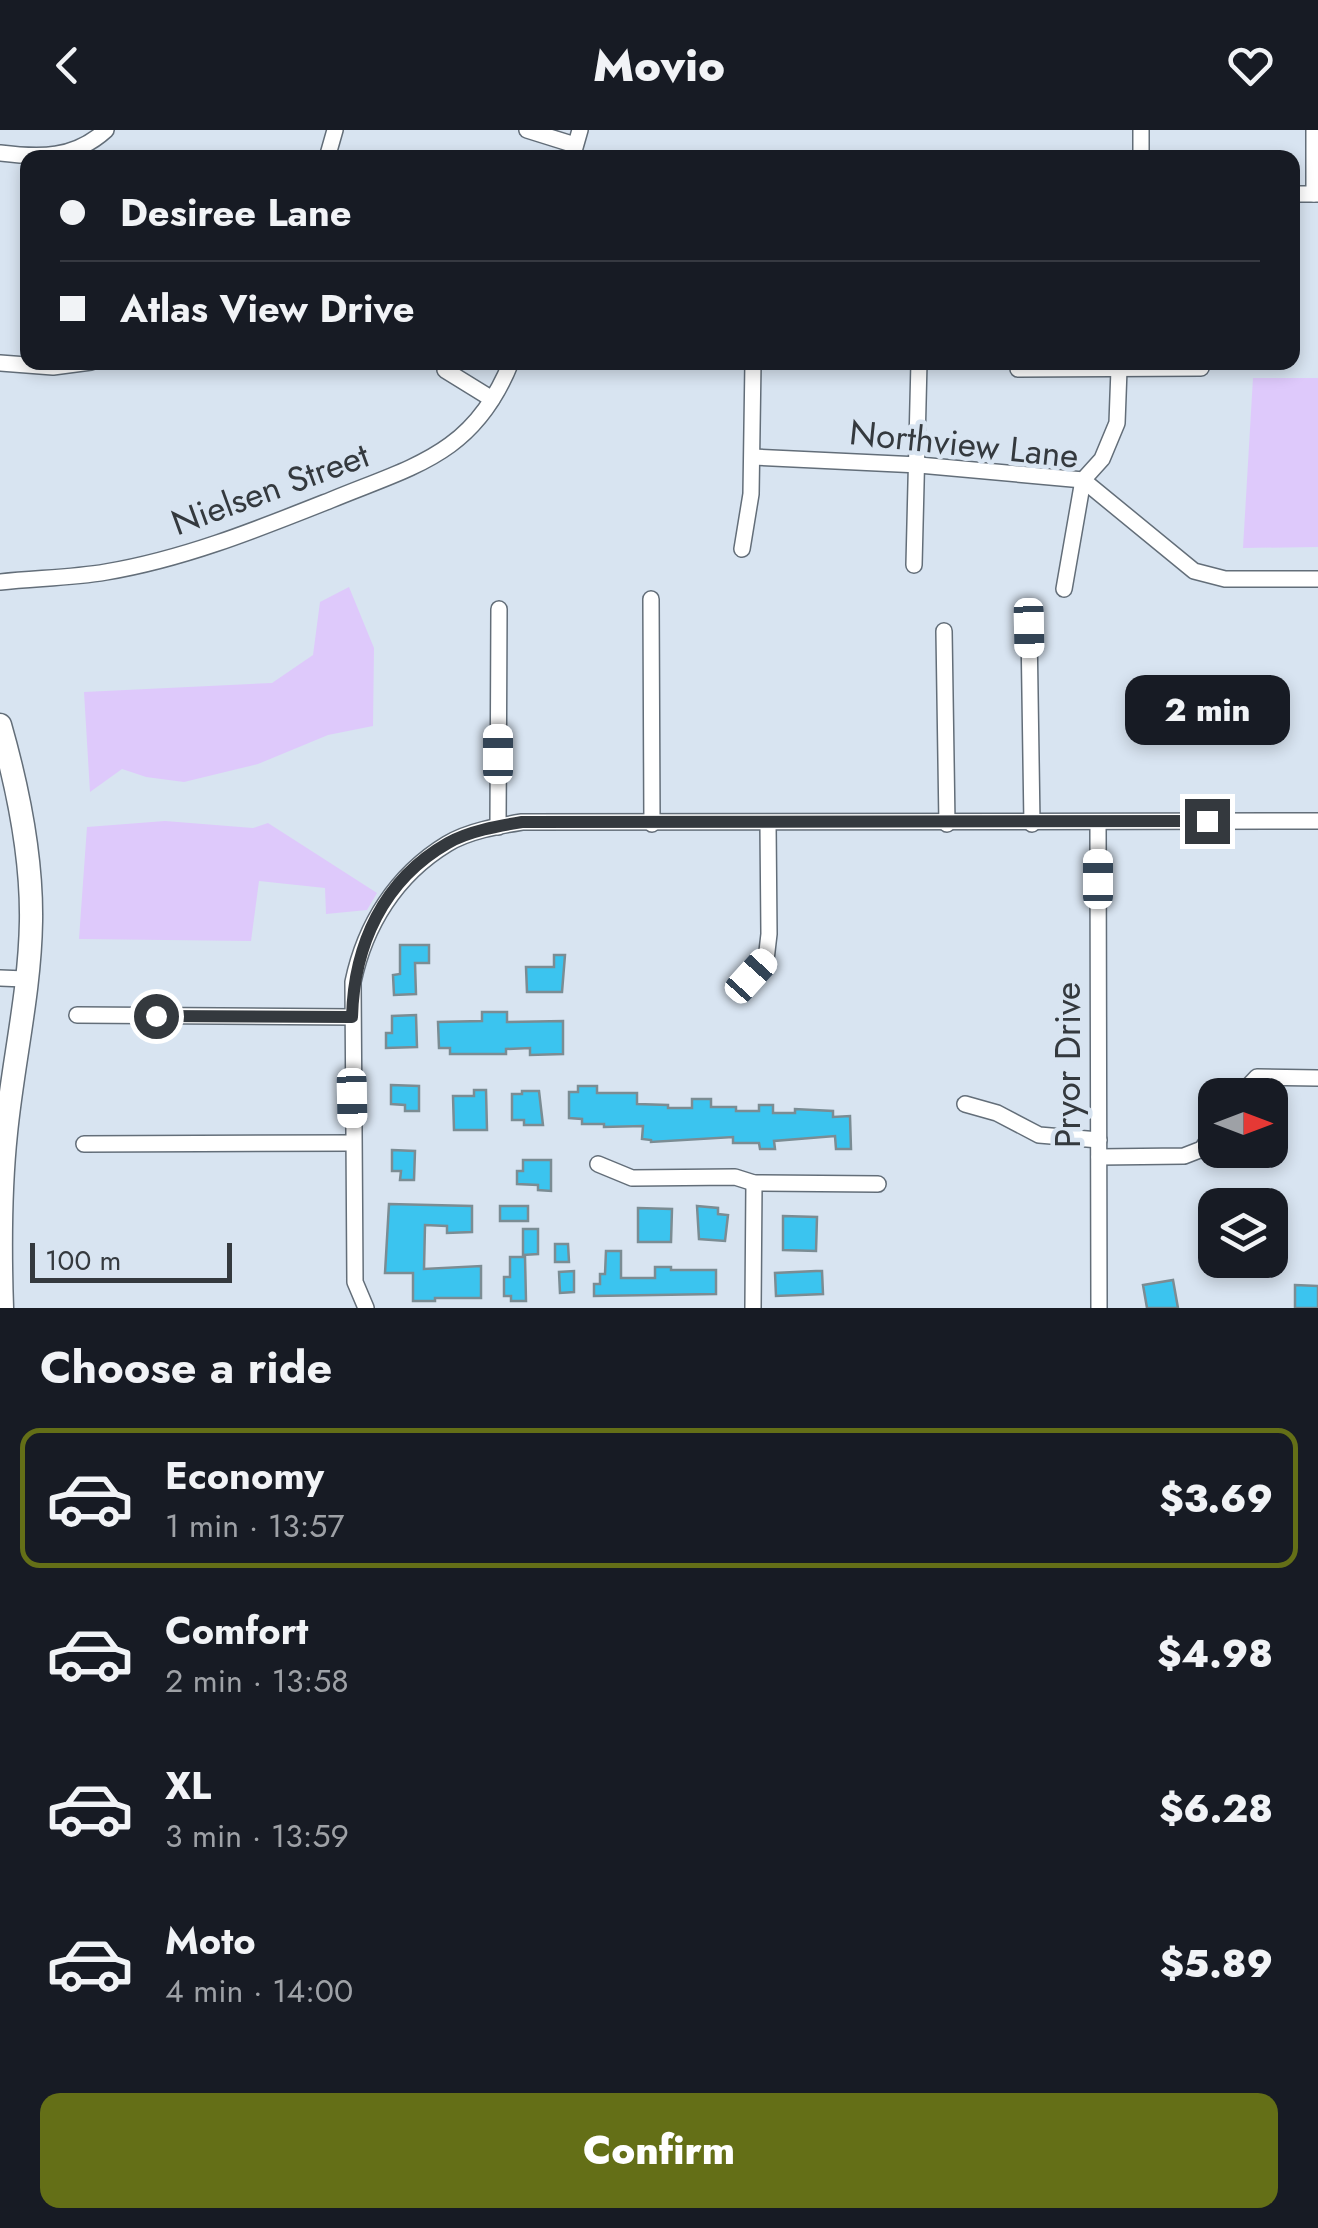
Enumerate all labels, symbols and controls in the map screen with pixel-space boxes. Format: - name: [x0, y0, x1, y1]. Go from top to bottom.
- text: Movio: [593, 33, 725, 98]
- icon: back: [40, 38, 95, 93]
- icon: heart: [1223, 38, 1278, 93]
- text: Desiree Lane: [120, 185, 352, 240]
- text: Atlas View Drive: [120, 281, 415, 336]
- street label: Northview Lane: [847, 407, 1081, 481]
- street label: Nielsen Street: [164, 430, 376, 548]
- car: [1013, 598, 1045, 658]
- callout: 2 min: [1124, 676, 1290, 746]
- text: 2 min: [1165, 687, 1250, 733]
- car: [483, 724, 513, 784]
- route end: [1185, 799, 1230, 844]
- car: [1083, 849, 1113, 909]
- car: [720, 944, 782, 1008]
- street label: Pryor Drive: [1043, 982, 1093, 1148]
- route start: [134, 994, 179, 1039]
- car: [336, 1068, 368, 1128]
- north arrow: [1198, 1078, 1288, 1168]
- map controls: [1198, 1078, 1288, 1278]
- button: layers: [1198, 1188, 1288, 1278]
- scale bar: [30, 1238, 232, 1282]
- text: 100 m: [45, 1240, 121, 1281]
- text: Choose a ride: [40, 1335, 332, 1400]
- text: Economy: [165, 1448, 324, 1503]
- icon: car: [45, 1453, 135, 1543]
- text: $3.69: [1160, 1471, 1273, 1526]
- text: 1 min · 13:57: [165, 1503, 344, 1549]
- text: Comfort: [165, 1603, 308, 1658]
- icon: car: [45, 1608, 135, 1698]
- text: $4.98: [1157, 1626, 1273, 1681]
- text: 2 min · 13:58: [165, 1658, 349, 1704]
- text: XL: [165, 1758, 211, 1813]
- icon: car: [45, 1763, 135, 1853]
- text: $6.28: [1159, 1781, 1273, 1836]
- text: 3 min · 13:59: [165, 1813, 349, 1859]
- text: Moto: [165, 1913, 256, 1968]
- icon: car: [45, 1918, 135, 2008]
- text: $5.89: [1160, 1936, 1273, 1991]
- text: 4 min · 14:00: [165, 1968, 353, 2014]
- button: Confirm: [40, 2093, 1278, 2208]

